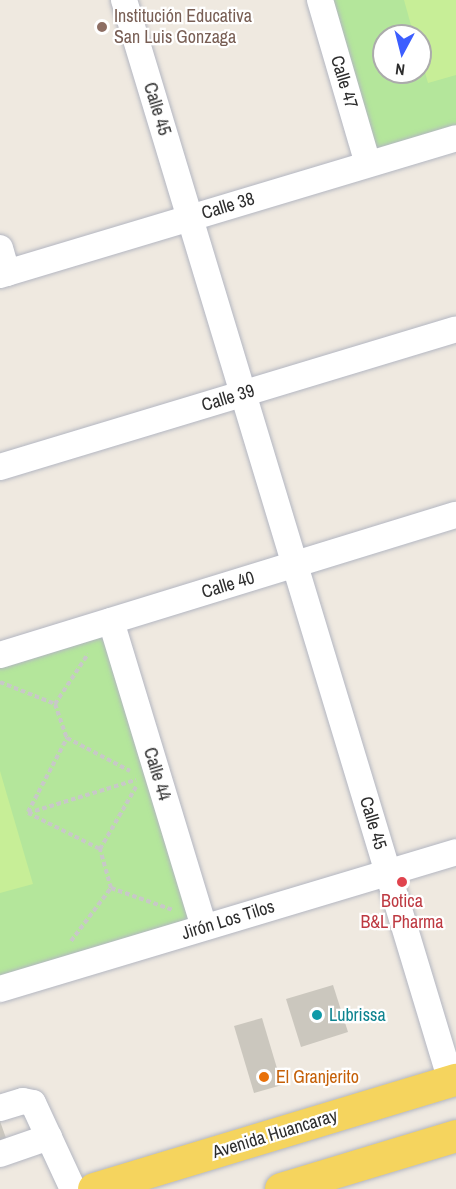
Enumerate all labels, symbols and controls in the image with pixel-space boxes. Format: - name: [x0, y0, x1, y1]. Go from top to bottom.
- place label: Institución Educativa San Luis Gonzaga: [114, 6, 252, 48]
- marker: Institución Educativa San Luis Gonzaga: [95, 20, 109, 34]
- north arrow: [372, 24, 432, 84]
- street label: Calle 47: [326, 53, 362, 111]
- text: N: [394, 58, 406, 81]
- street label: Calle 45: [139, 80, 175, 138]
- street label: Calle 38: [199, 188, 257, 224]
- street label: Calle 39: [199, 380, 257, 416]
- street label: Calle 40: [199, 567, 257, 603]
- street label: Calle 44: [139, 745, 175, 803]
- street label: Calle 45: [355, 794, 391, 852]
- marker: Botica B&L Pharma: [395, 875, 409, 889]
- place label: Botica B&L Pharma: [360, 891, 444, 934]
- street label: Jirón Los Tilos: [179, 896, 277, 944]
- place label: Lubrissa: [329, 1004, 386, 1026]
- marker: Lubrissa: [310, 1008, 324, 1022]
- place label: El Granjerito: [276, 1066, 359, 1088]
- marker: El Granjerito: [257, 1070, 271, 1084]
- street label: Avenida Huancaray: [210, 1105, 340, 1163]

